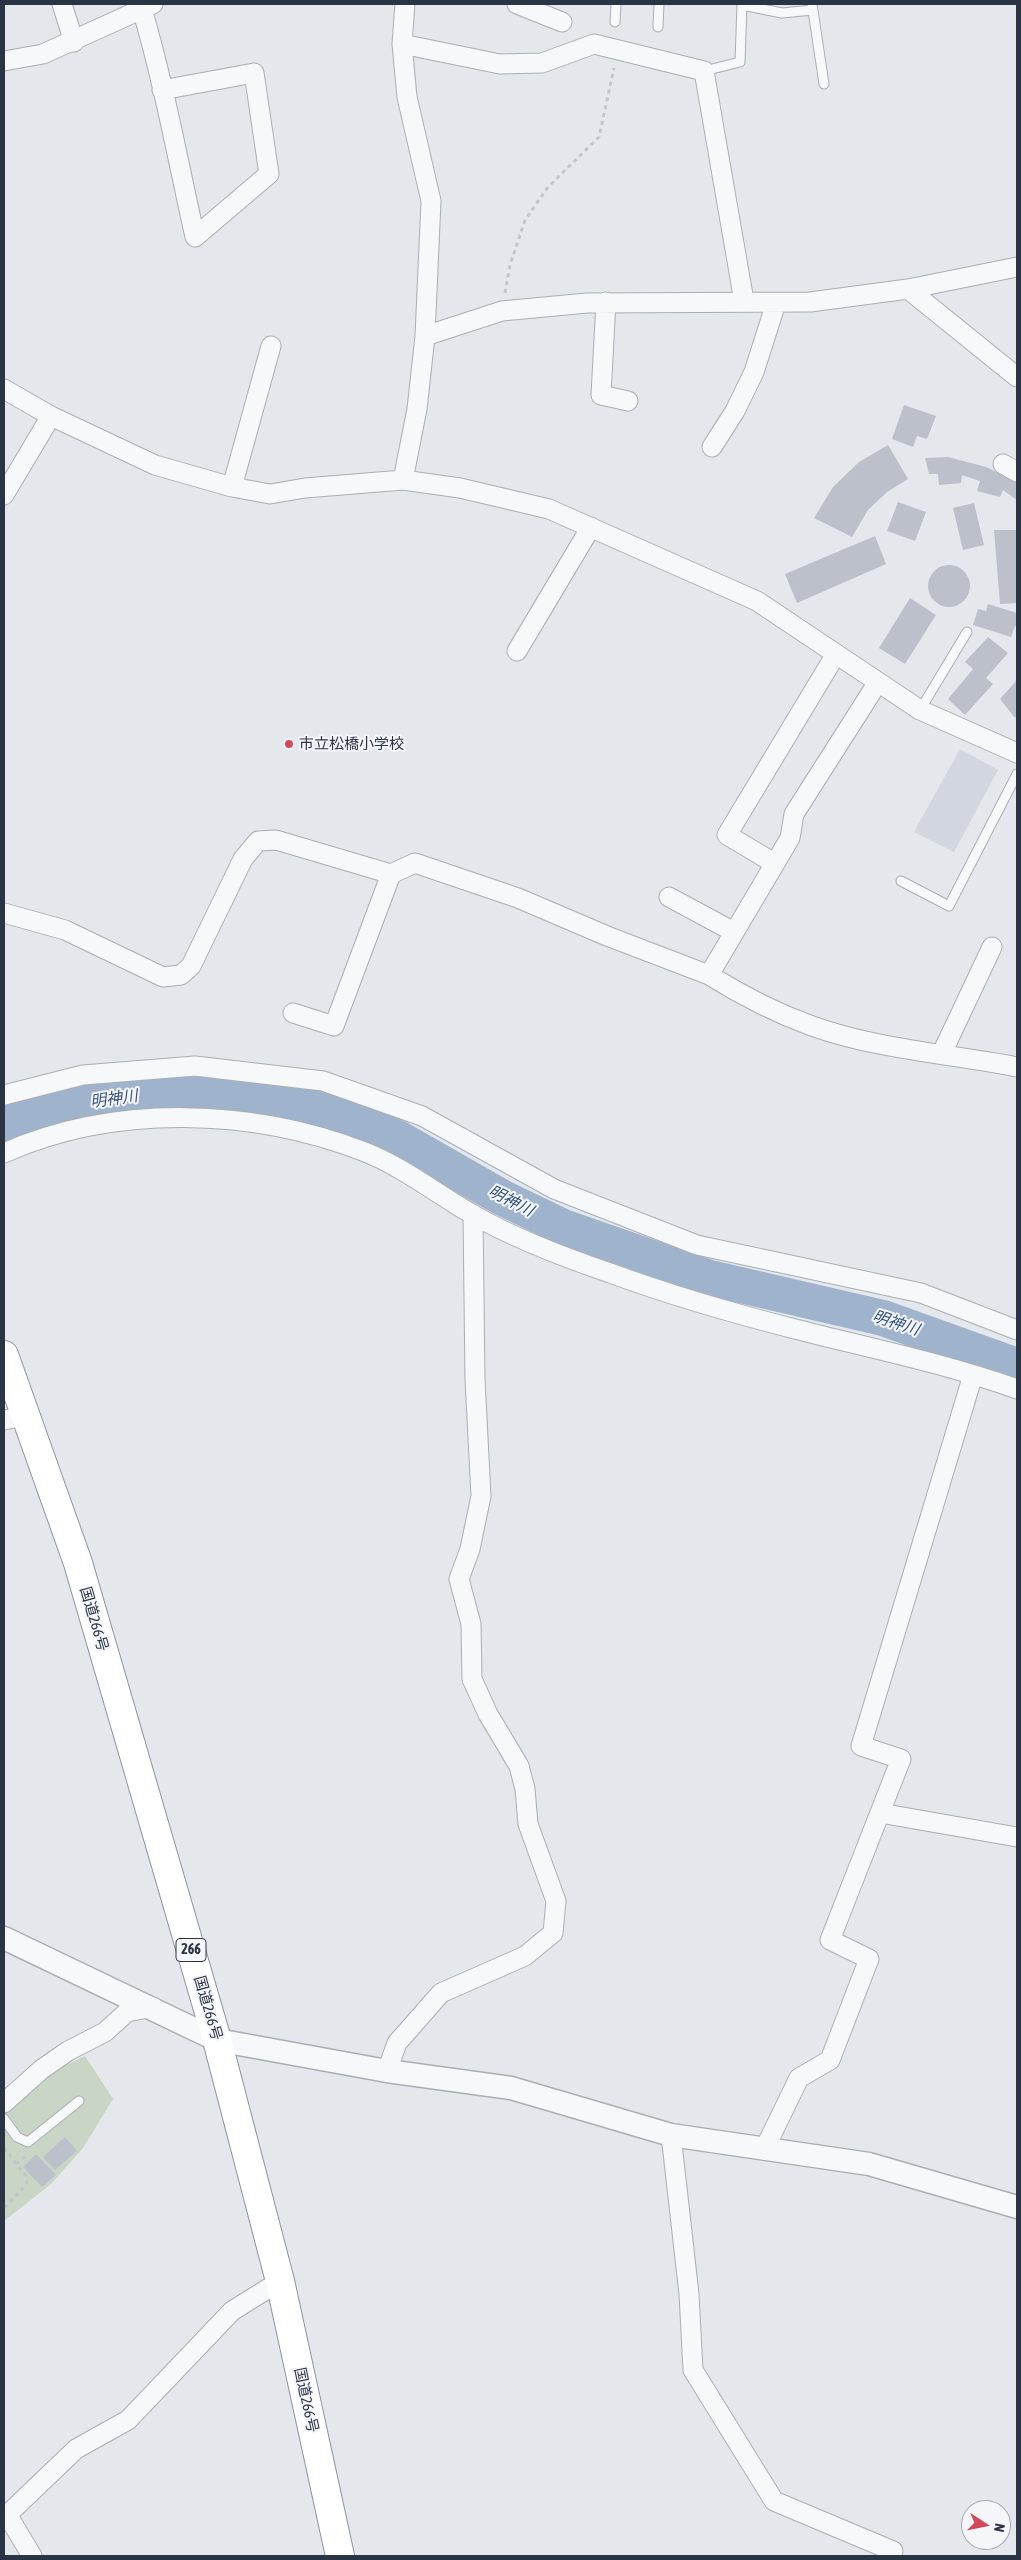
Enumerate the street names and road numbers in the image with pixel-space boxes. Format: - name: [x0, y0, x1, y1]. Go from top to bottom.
- street label: 国道266号: [76, 1585, 112, 1653]
- road number: 266: [176, 1938, 206, 1962]
- street label: 国道266号: [190, 1974, 226, 2042]
- street label: 国道266号: [290, 2366, 322, 2434]

